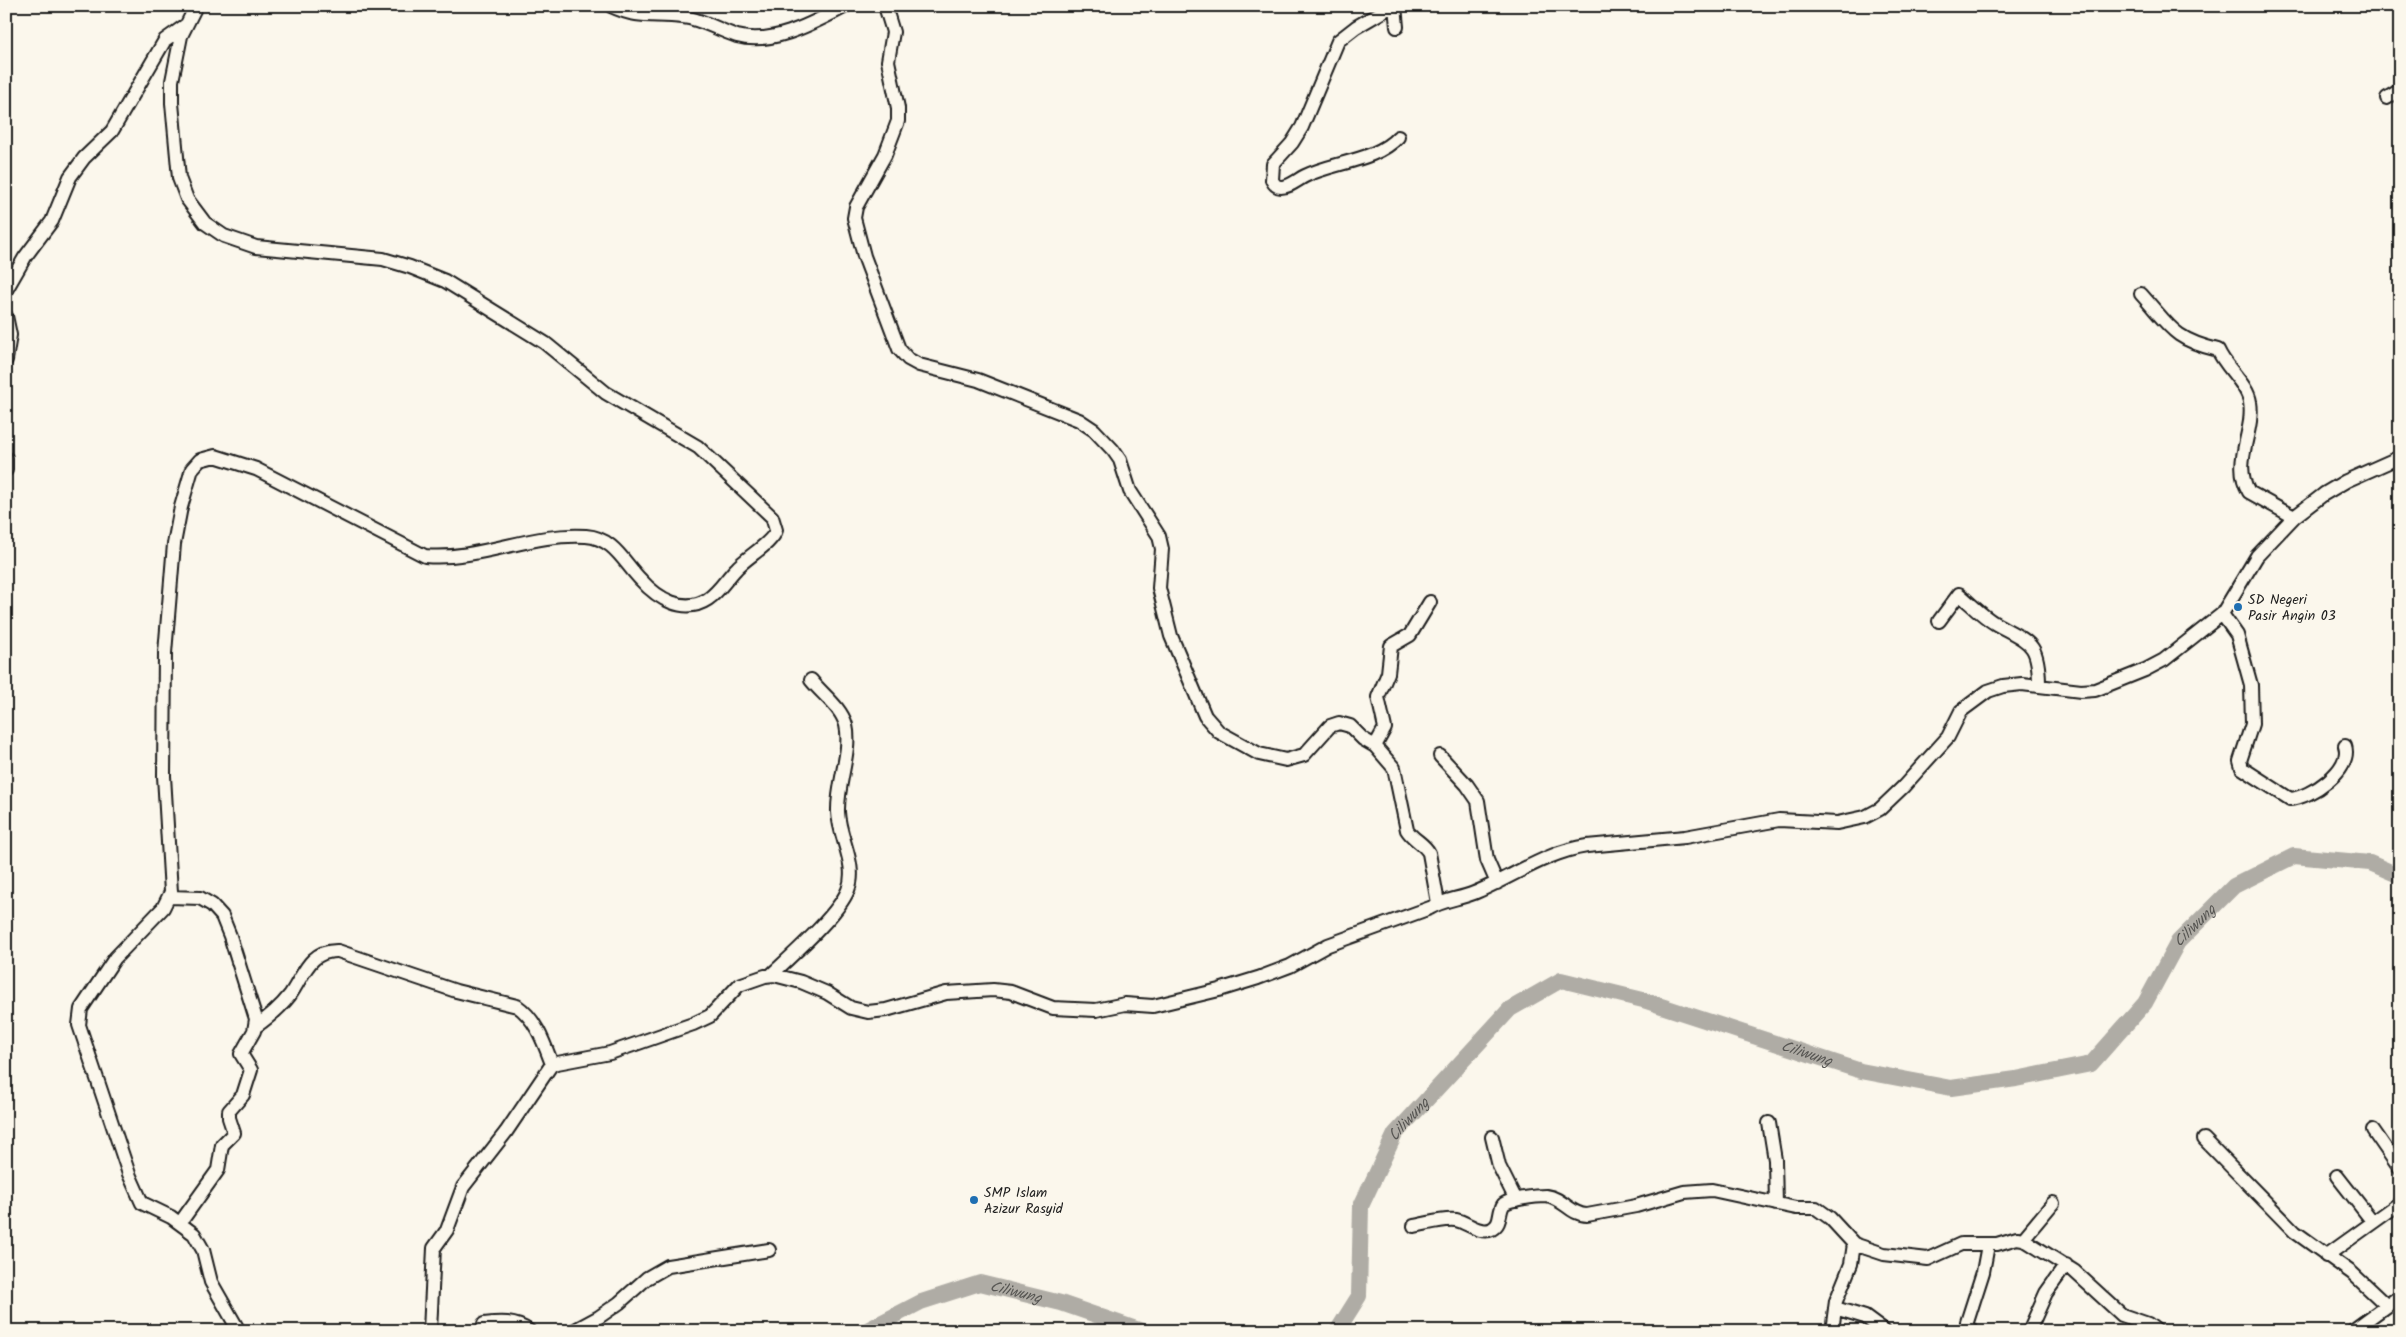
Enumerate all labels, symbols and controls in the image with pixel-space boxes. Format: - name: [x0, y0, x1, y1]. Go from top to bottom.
- place label: SD Negeri Pasir Angin 03: [2248, 589, 2336, 627]
- marker: SD Negeri Pasir Angin 03: [2232, 601, 2244, 613]
- water label: Ciliwung: [2168, 899, 2223, 953]
- water label: Ciliwung: [1778, 1035, 1836, 1074]
- water label: Ciliwung: [1382, 1092, 1436, 1145]
- place label: SMP Islam Azizur Rasyid: [984, 1182, 1064, 1220]
- marker: SMP Islam Azizur Rasyid: [968, 1194, 980, 1206]
- water label: Ciliwung: [987, 1275, 1045, 1311]

